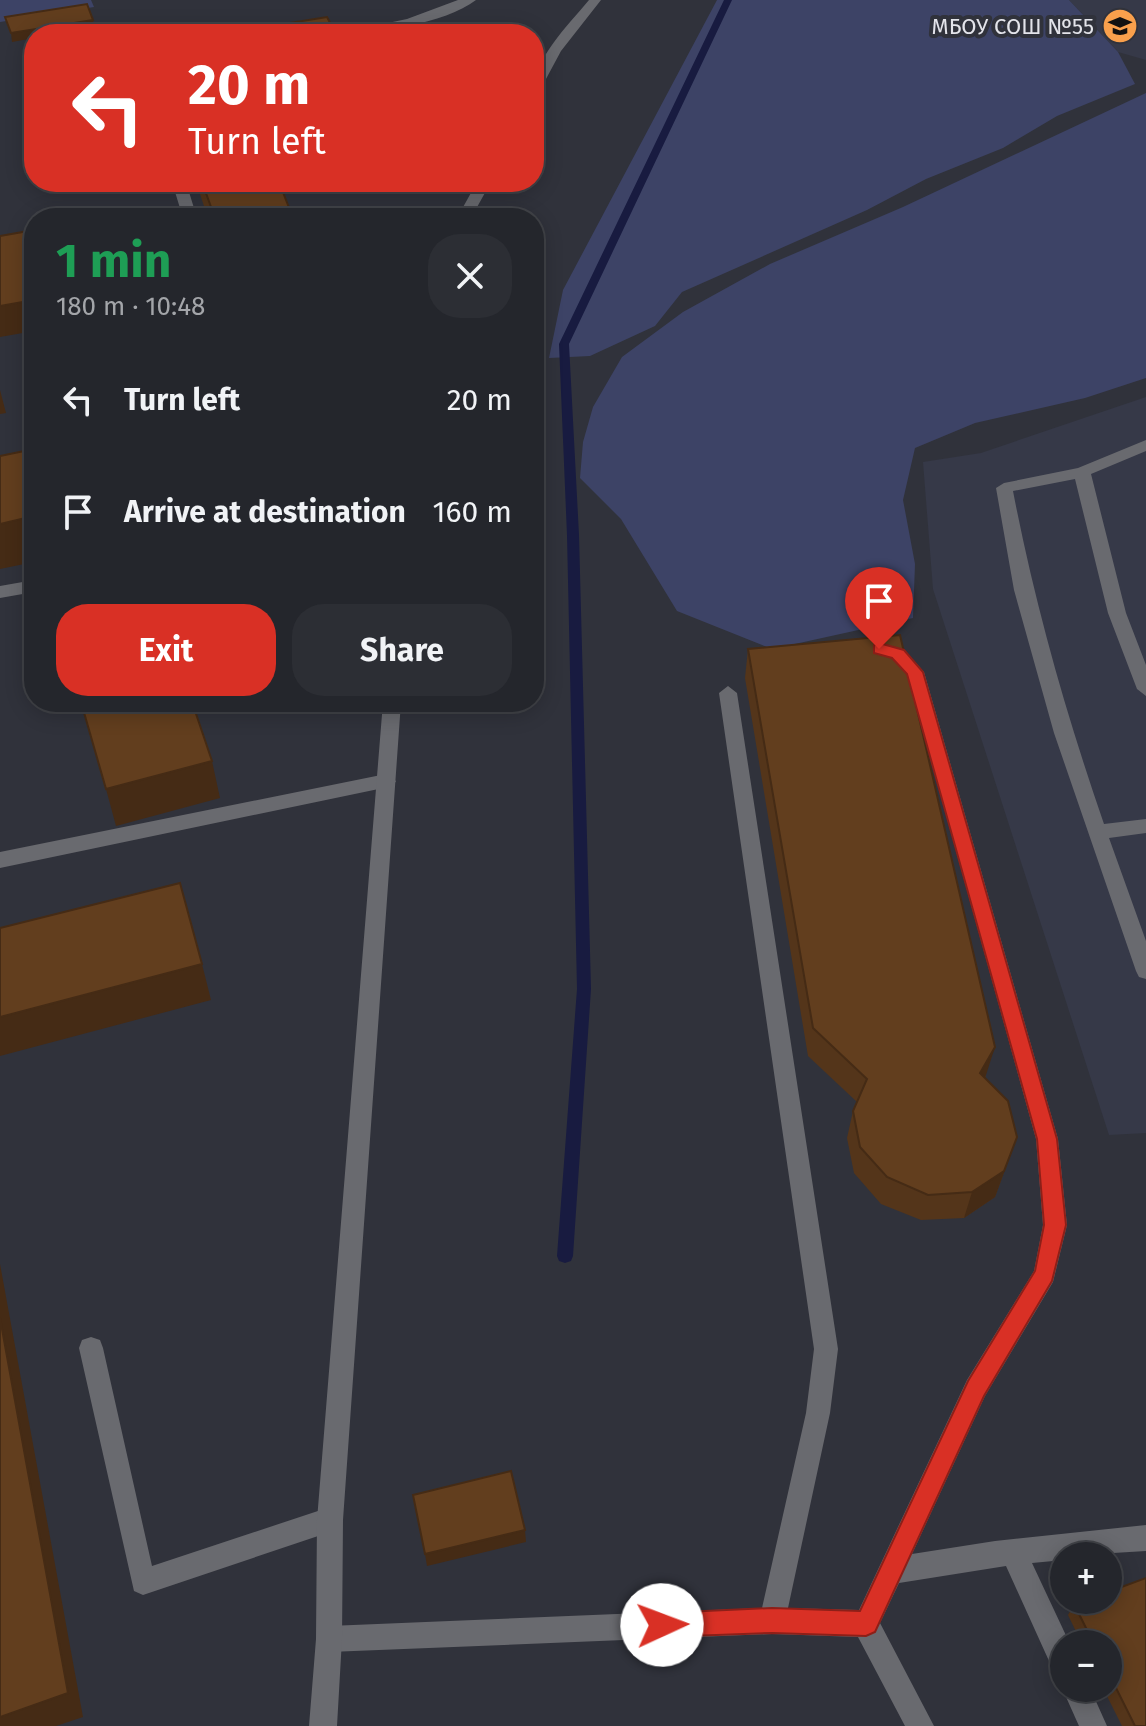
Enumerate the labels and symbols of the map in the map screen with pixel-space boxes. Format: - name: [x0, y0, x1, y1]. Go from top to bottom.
- school or university icon: МБОУ СОШ №55: [1101, 7, 1139, 45]
- place label: МБОУ СОШ №55: [932, 13, 1094, 40]
- pin: [845, 567, 913, 649]
- position arrow: [620, 1583, 704, 1667]

